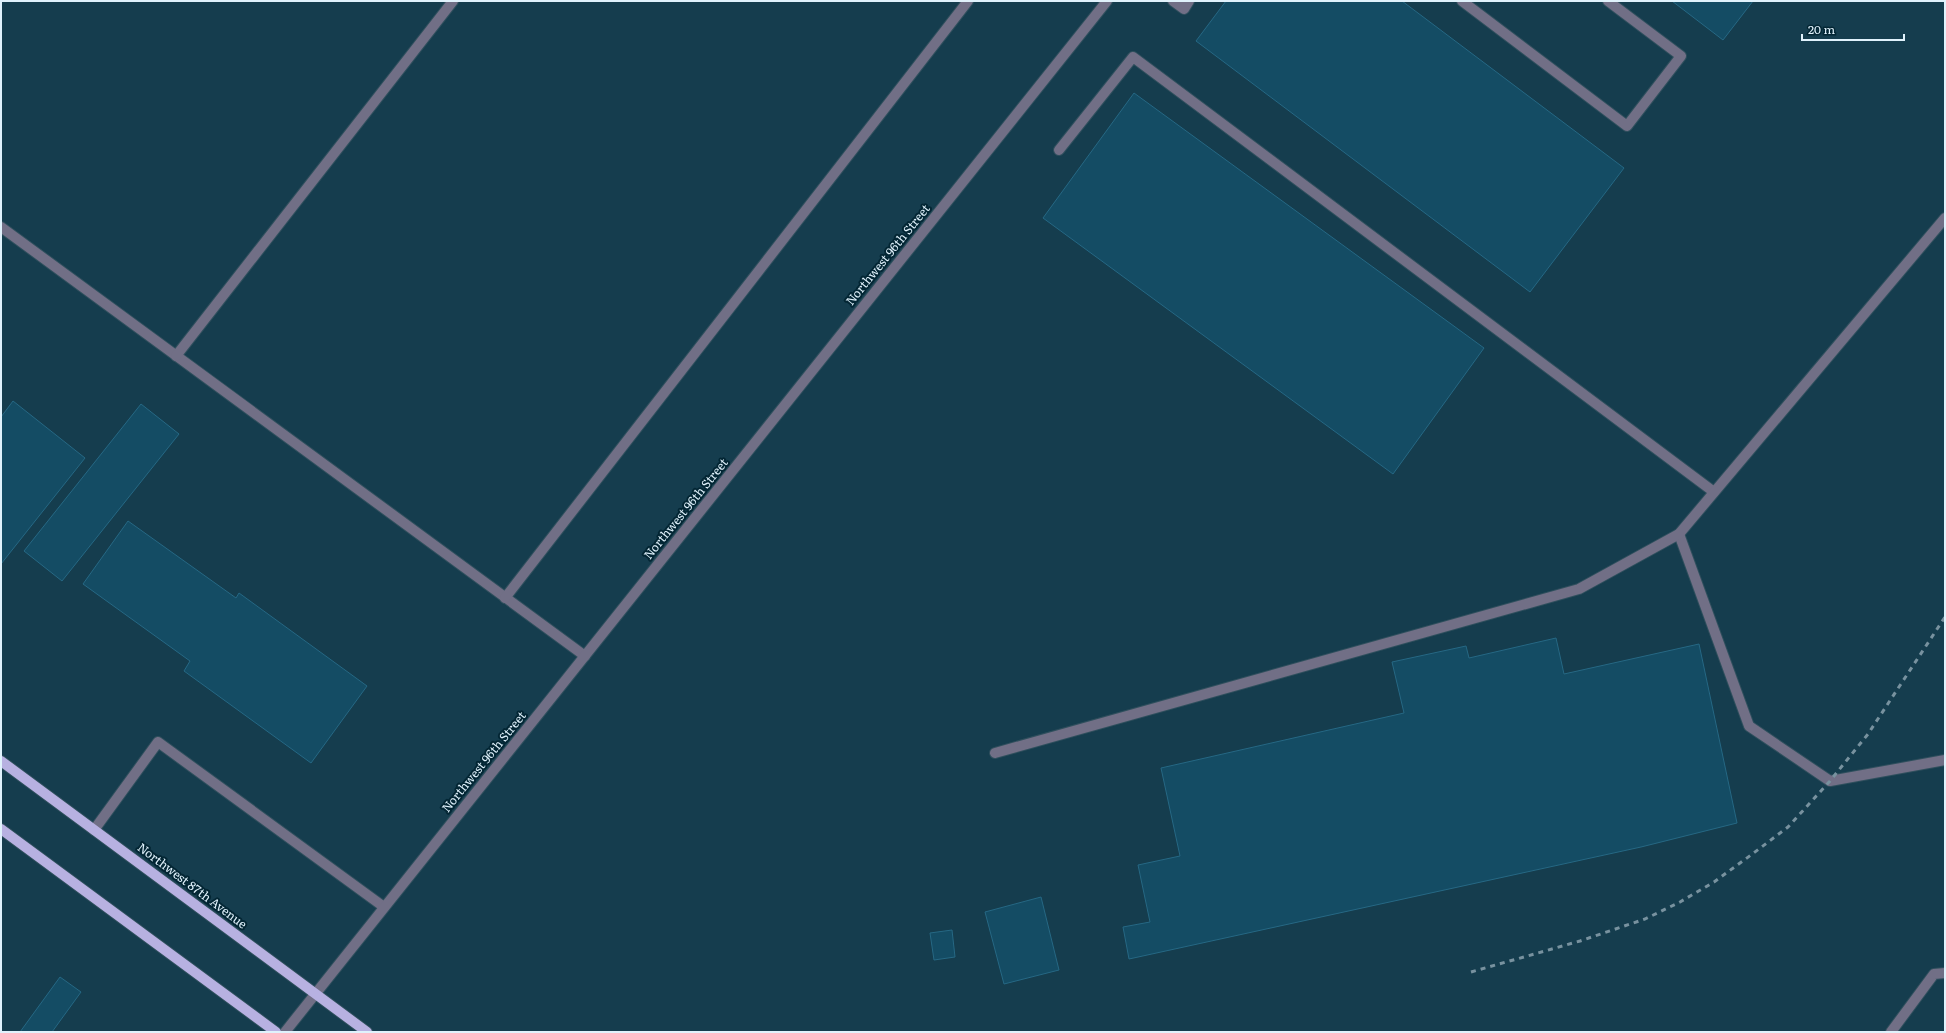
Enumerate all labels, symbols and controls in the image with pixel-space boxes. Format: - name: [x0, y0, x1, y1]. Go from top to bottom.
- scale bar: [1802, 16, 1904, 42]
- text: 20 m: [1808, 20, 1835, 38]
- street label: Northwest 96th Street: [841, 200, 934, 309]
- street label: Northwest 96th Street: [639, 454, 732, 563]
- street label: Northwest 96th Street: [437, 707, 530, 816]
- street label: Northwest 87th Avenue: [134, 838, 251, 932]

